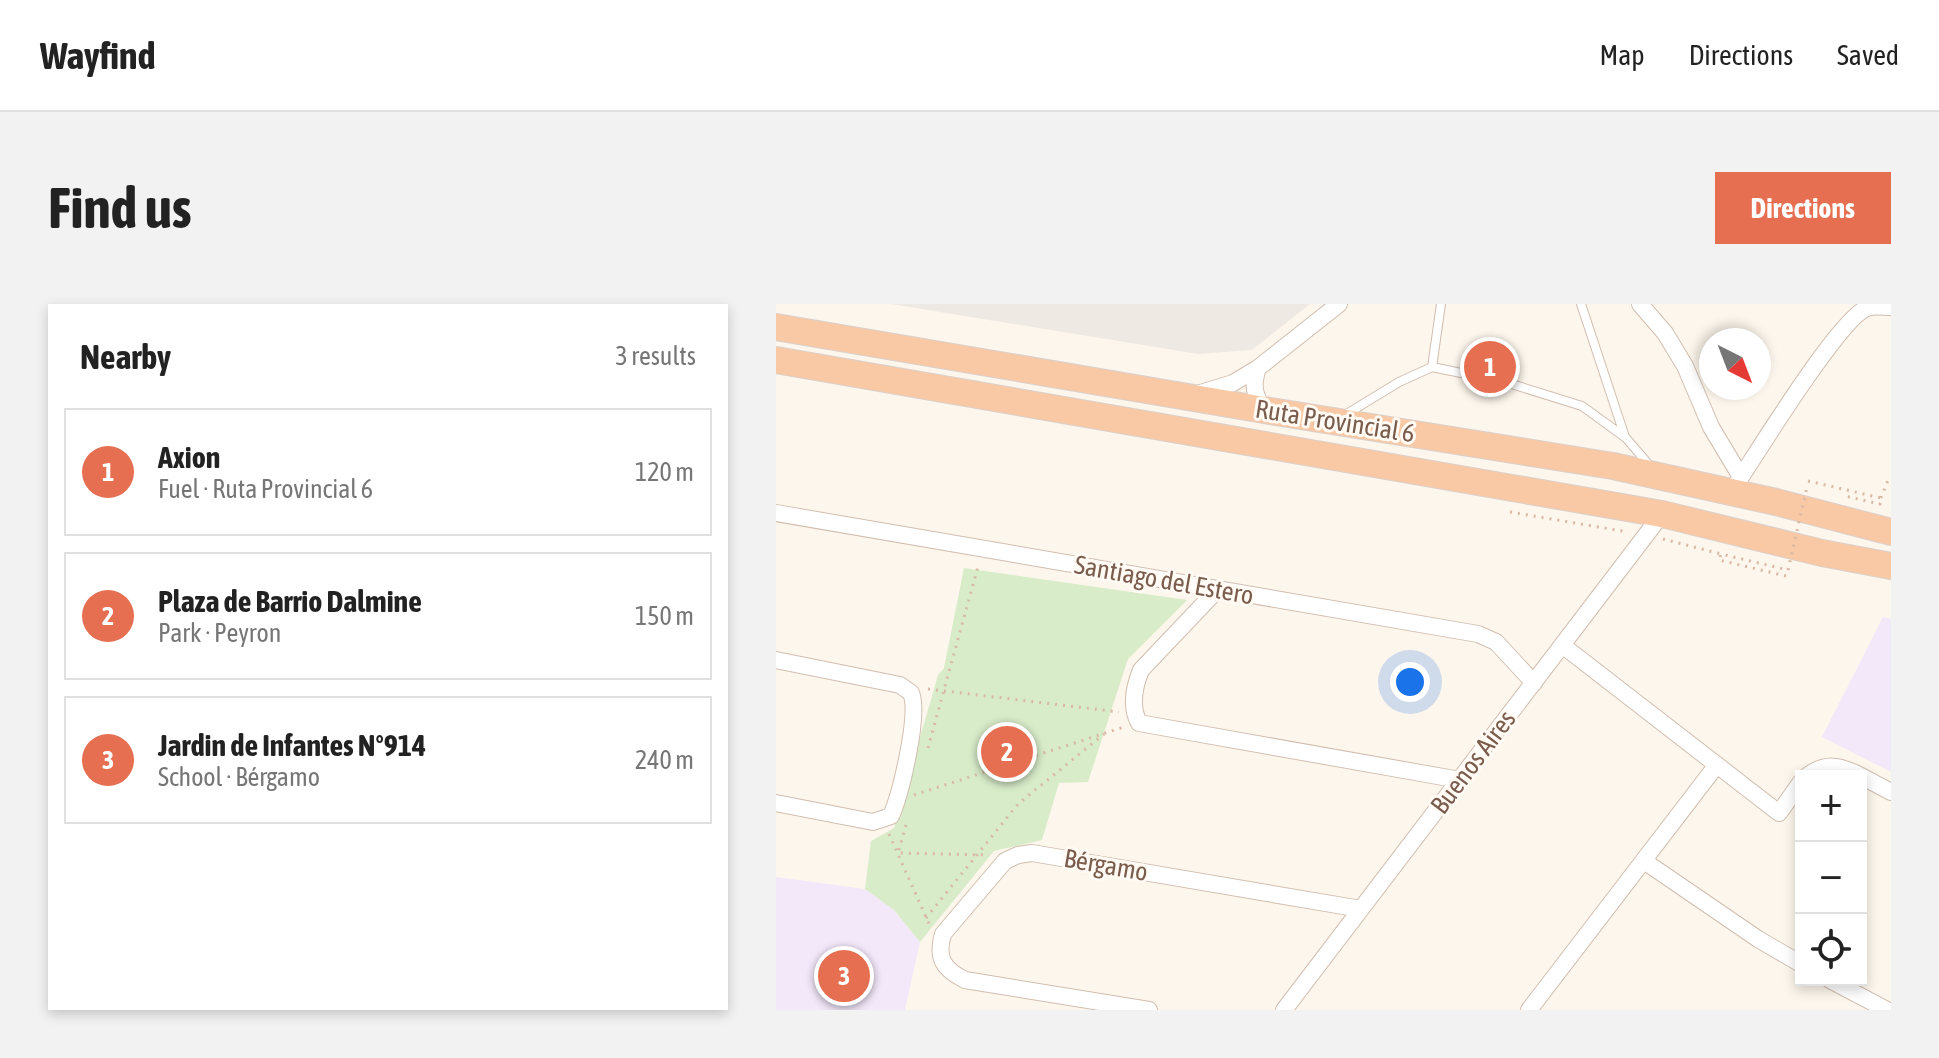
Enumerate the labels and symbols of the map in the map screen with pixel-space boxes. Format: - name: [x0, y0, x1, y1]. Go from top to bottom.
- north arrow: [1699, 328, 1771, 400]
- pin: 1: [1464, 337, 1516, 397]
- street label: Ruta Provincial 6: [1253, 394, 1417, 448]
- street label: Santiago del Estero: [1072, 549, 1256, 611]
- your location: [1390, 662, 1430, 702]
- street label: Buenos Aires: [1424, 704, 1522, 820]
- pin: 2: [981, 722, 1033, 782]
- street label: Bérgamo: [1062, 843, 1150, 887]
- pin: 3: [818, 946, 870, 1006]

